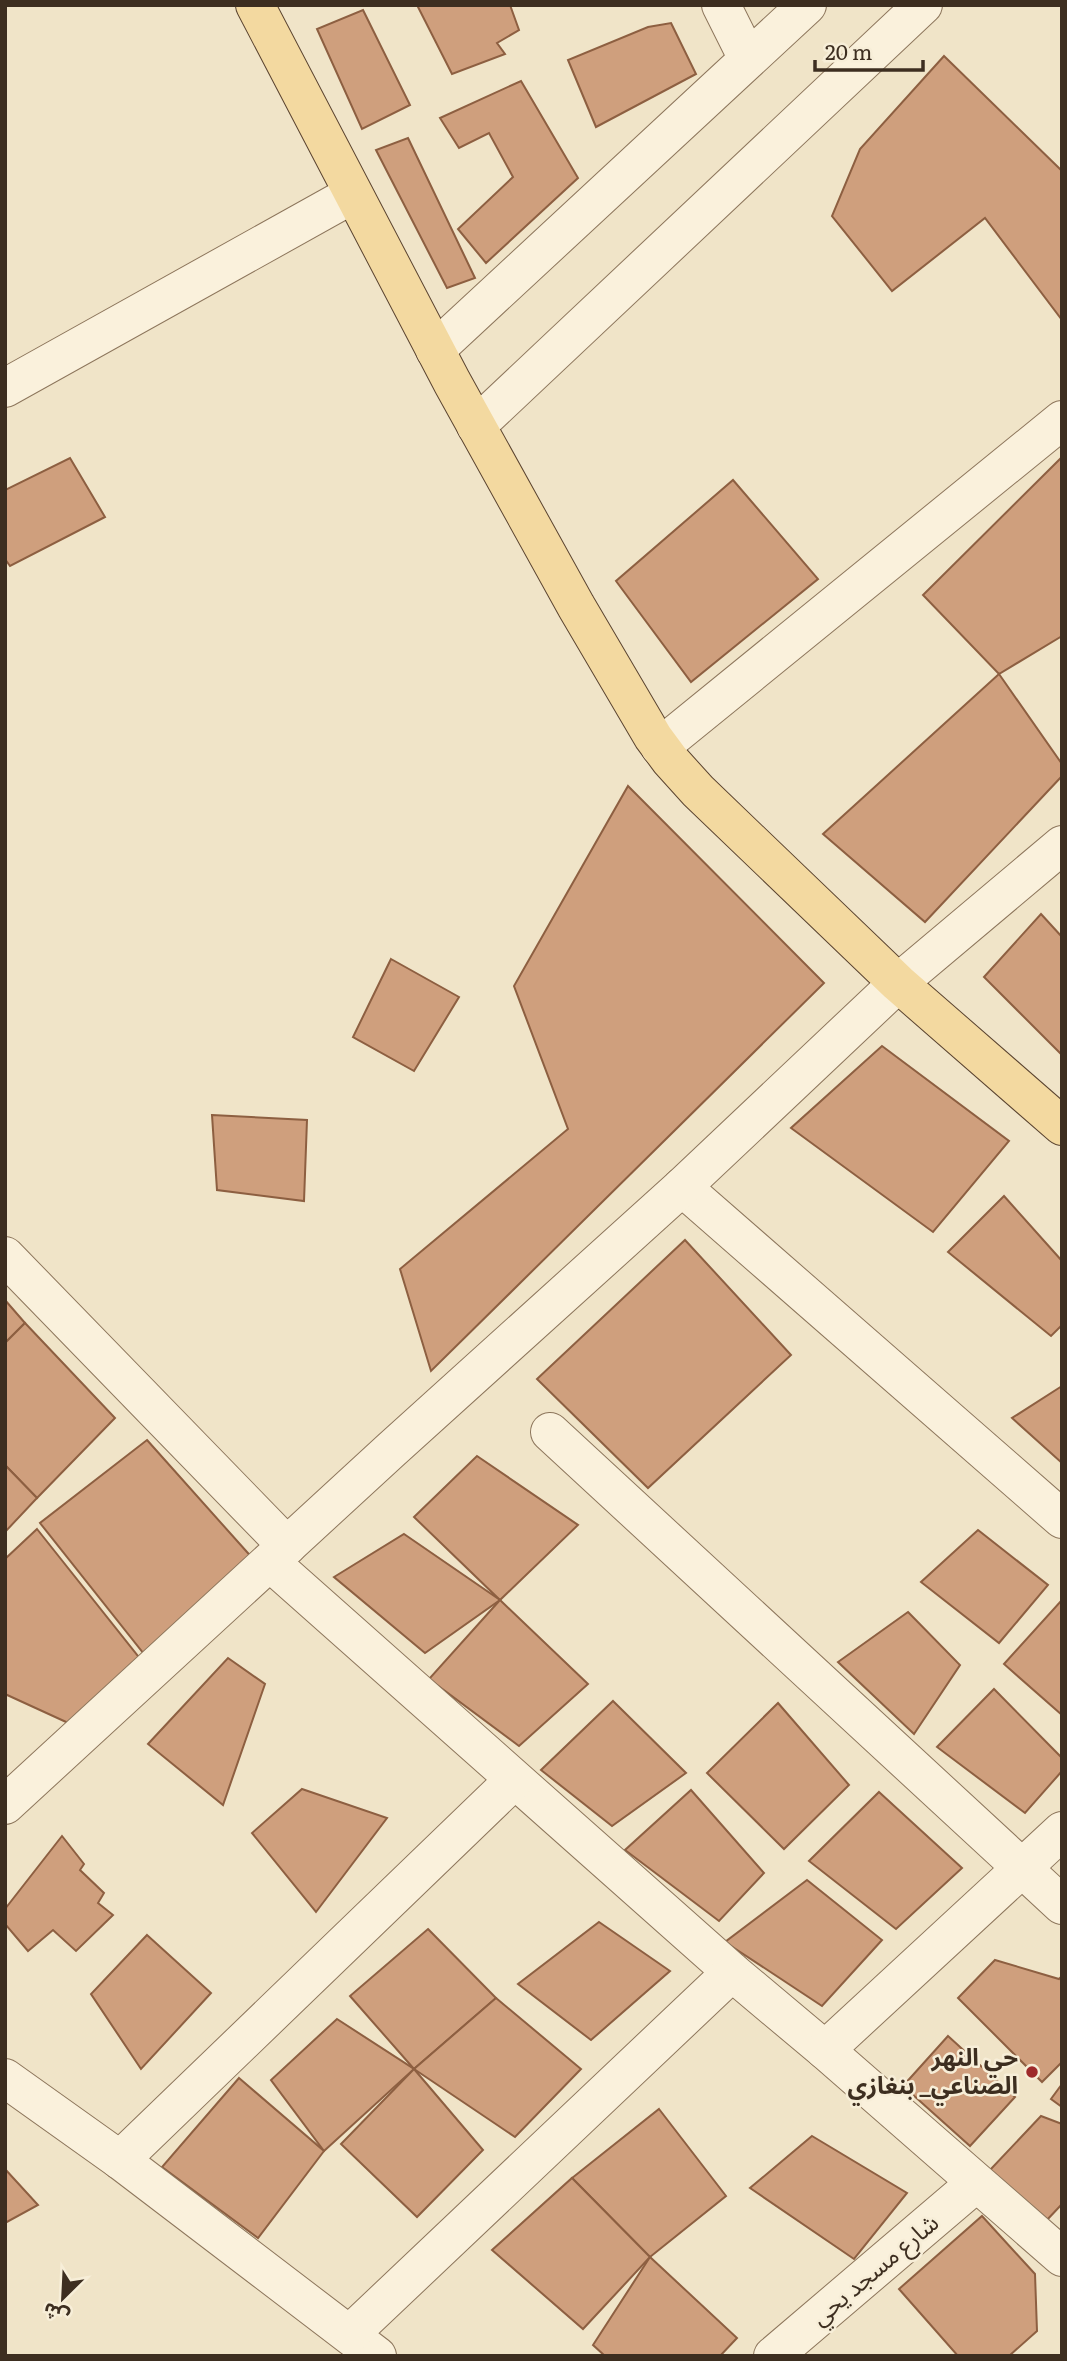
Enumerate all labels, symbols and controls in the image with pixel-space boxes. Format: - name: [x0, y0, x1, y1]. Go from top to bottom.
- scale bar: [815, 28, 923, 72]
- text: 20 m: [825, 35, 872, 66]
- place label: حي النهر الصناعي_ بنغازي: [848, 2038, 1018, 2106]
- marker: حي النهر الصناعي_ بنغازي: [1024, 2064, 1040, 2080]
- street label: شارع مسجد يحي: [802, 2204, 947, 2335]
- north arrow: [28, 2263, 98, 2333]
- text: ش: [38, 2296, 73, 2333]

